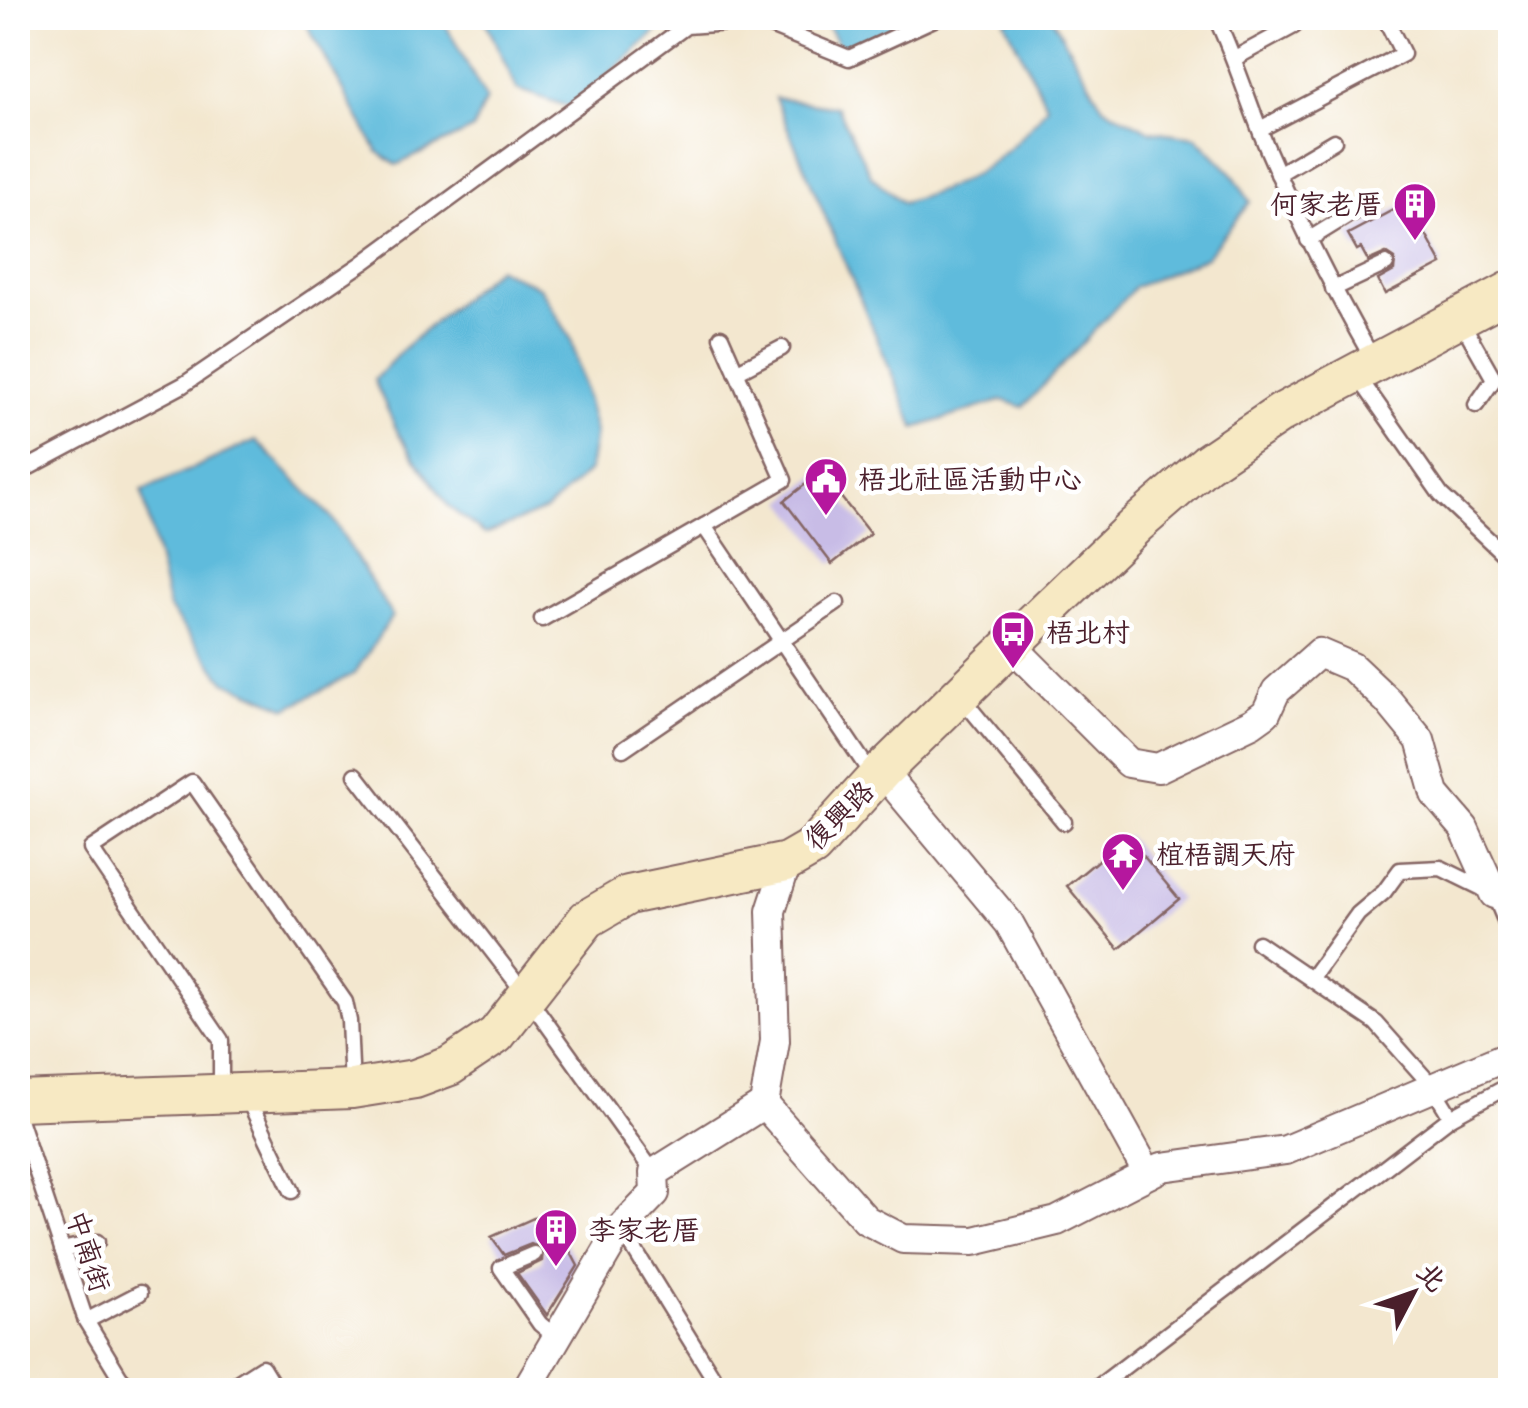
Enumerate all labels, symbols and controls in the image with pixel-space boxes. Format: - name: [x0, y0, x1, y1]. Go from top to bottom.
- place label: 何家老厝: [1270, 181, 1382, 224]
- building icon: 何家老厝: [1392, 181, 1438, 242]
- public building icon: 梧北社區活動中心: [803, 456, 849, 517]
- place label: 梧北社區活動中心: [858, 456, 1082, 499]
- bus stop icon: 梧北村: [990, 609, 1036, 670]
- place label: 梧北村: [1046, 609, 1130, 652]
- street label: 復興路: [793, 769, 883, 859]
- temple icon: 椬梧調天府: [1100, 831, 1146, 892]
- place label: 椬梧調天府: [1156, 831, 1296, 874]
- street label: 中南街: [57, 1204, 124, 1297]
- building icon: 李家老厝: [533, 1207, 579, 1268]
- place label: 李家老厝: [588, 1207, 700, 1250]
- north arrow: [1363, 1243, 1463, 1343]
- text: 北: [1408, 1251, 1458, 1300]

